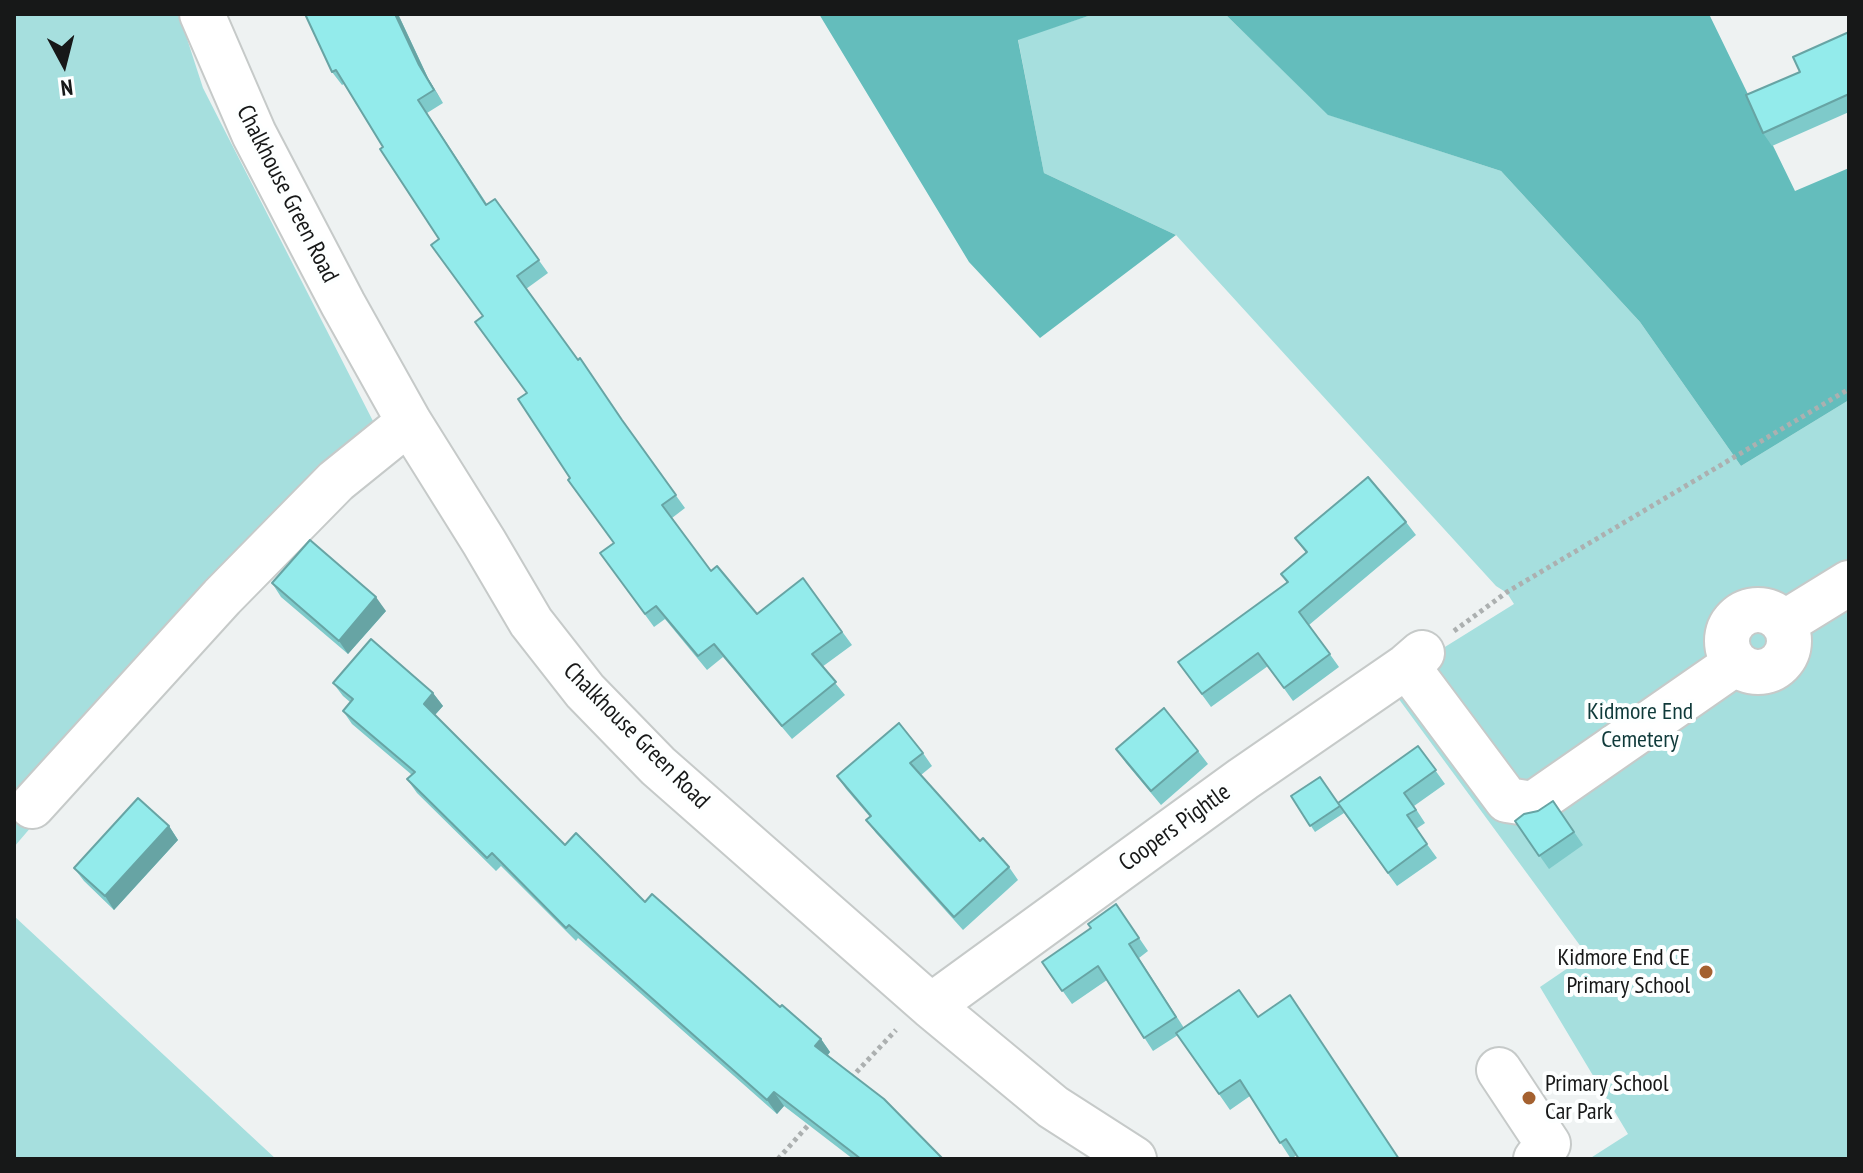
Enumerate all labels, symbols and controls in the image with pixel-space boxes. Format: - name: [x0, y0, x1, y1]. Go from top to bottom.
- north arrow: [24, 24, 104, 104]
- text: N: [59, 73, 75, 102]
- street label: Chalkhouse Green Road: [230, 101, 344, 287]
- street label: Chalkhouse Green Road: [557, 657, 715, 815]
- park label: Kidmore End Cemetery: [1587, 698, 1693, 754]
- street label: Coopers Pightle: [1114, 778, 1236, 878]
- place label: Kidmore End CE Primary School: [1557, 944, 1690, 1000]
- marker: Kidmore End CE Primary School: [1697, 963, 1715, 981]
- place label: Primary School Car Park: [1545, 1070, 1669, 1126]
- marker: Primary School Car Park: [1520, 1089, 1538, 1107]

